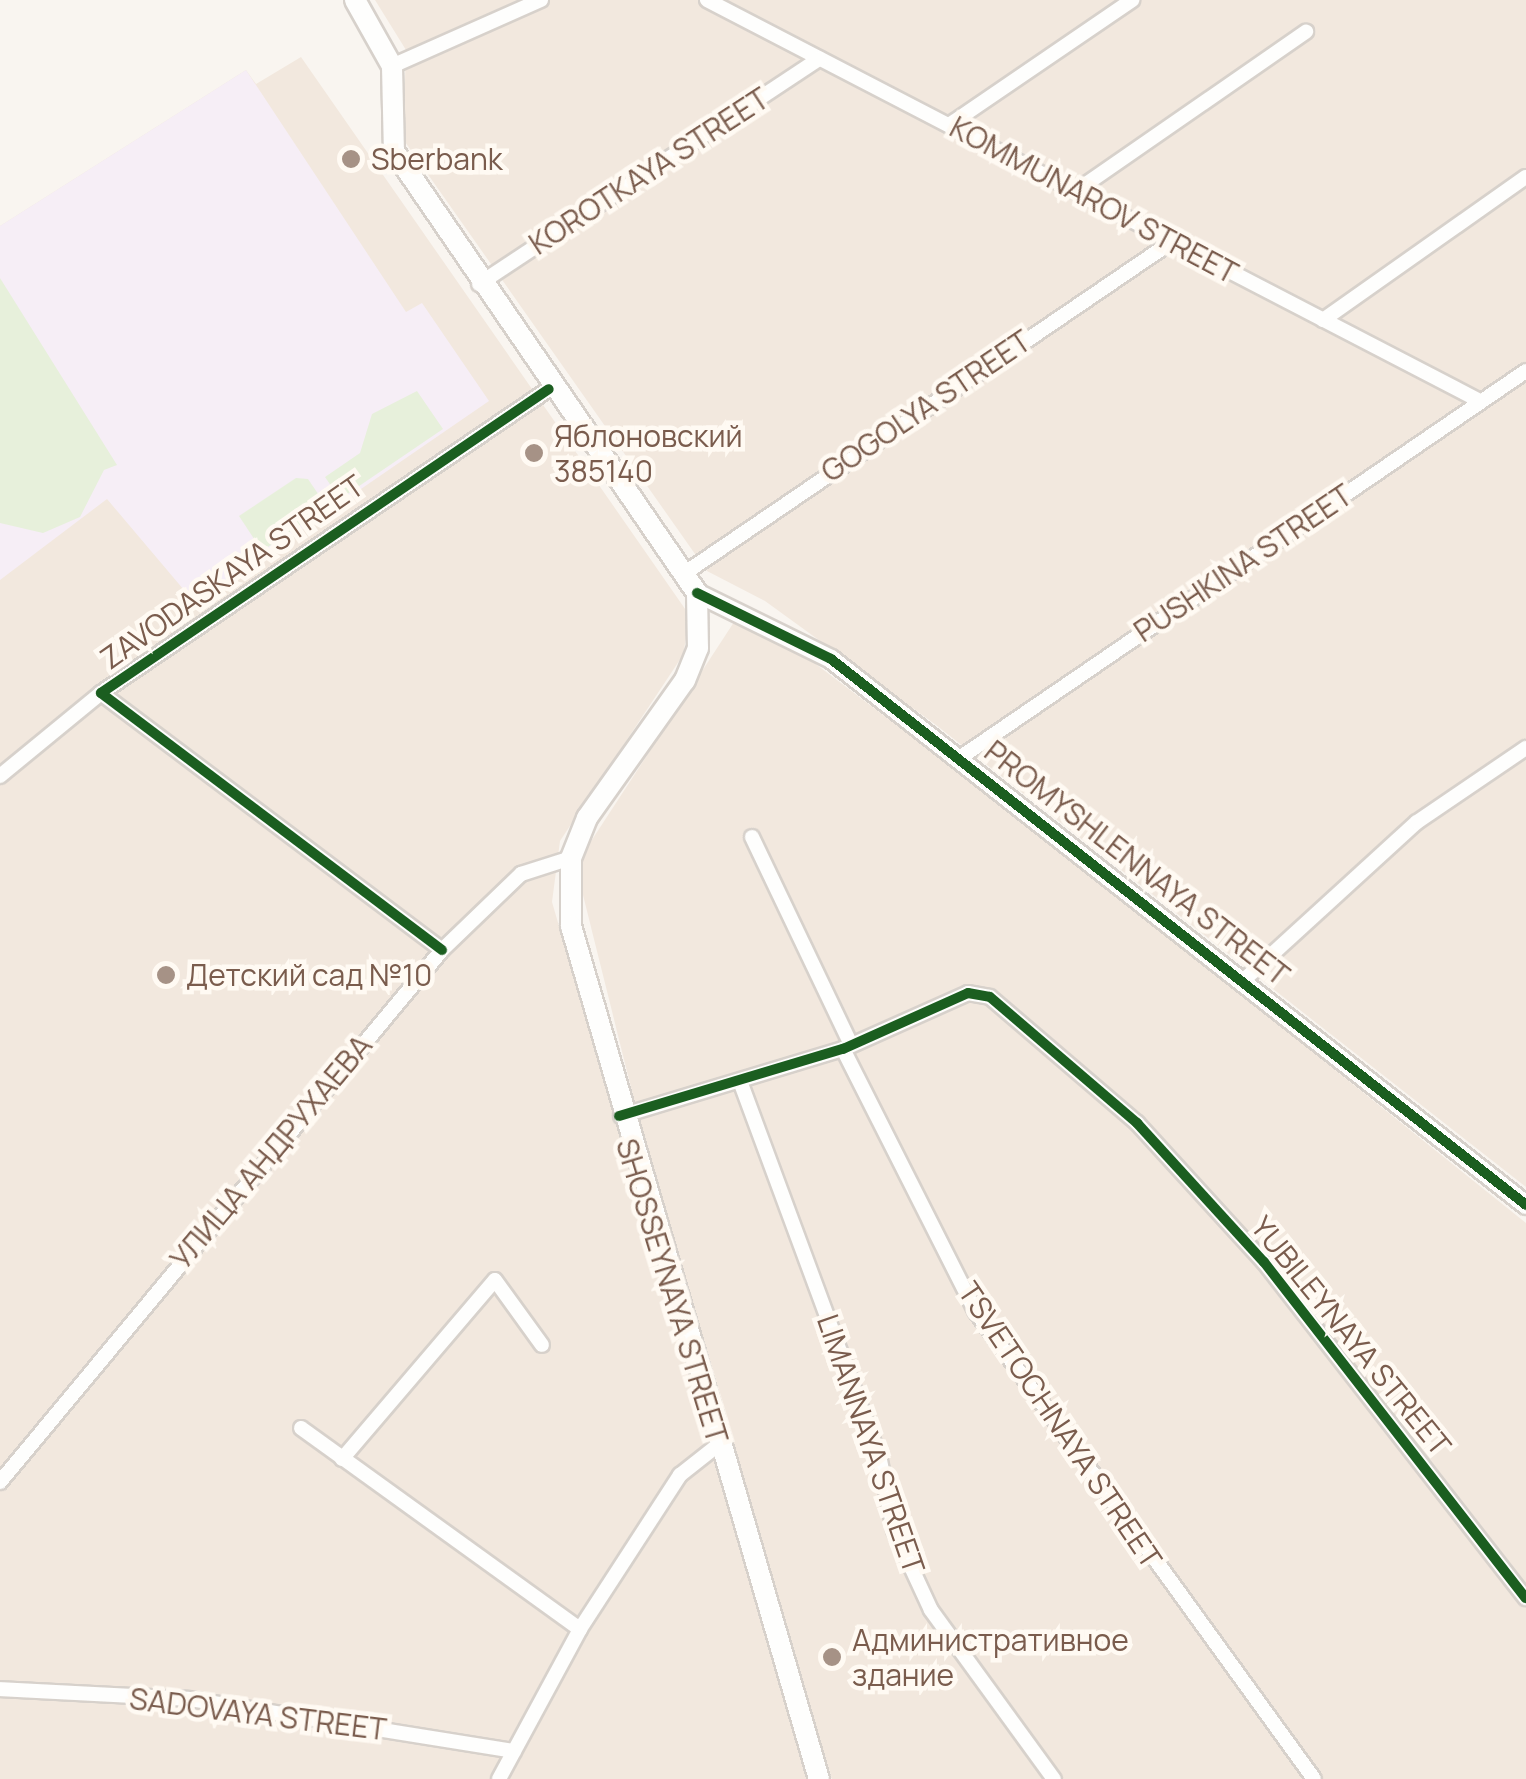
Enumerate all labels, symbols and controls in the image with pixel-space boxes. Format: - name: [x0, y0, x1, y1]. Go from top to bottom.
- street label: KOROTKAYA STREET: [522, 80, 776, 262]
- street label: KOMMUNAROV STREET: [944, 109, 1244, 291]
- place label: Sberbank: [371, 141, 503, 177]
- marker: Sberbank: [340, 148, 362, 170]
- street label: GOGOLYA STREET: [814, 323, 1038, 489]
- place label: Яблоновский 385140: [554, 418, 743, 488]
- marker: Яблоновский 385140: [523, 442, 545, 464]
- street label: ZAVODASKAYA STREET: [93, 467, 371, 677]
- street label: PUSHKINA STREET: [1127, 477, 1359, 649]
- street label: PROMYSHLENNAYA STREET: [978, 733, 1296, 993]
- place label: Детский сад №10: [186, 957, 432, 993]
- marker: Детский сад №10: [155, 964, 177, 986]
- street label: УЛИЦА АНДРУХАЕВА: [163, 1028, 379, 1276]
- street label: SHOSSEYNAYA STREET: [608, 1134, 736, 1448]
- street label: YUBILEYNAYA STREET: [1244, 1209, 1458, 1463]
- street label: TSVETOCHNAYA STREET: [951, 1275, 1169, 1575]
- street label: LIMANNAYA STREET: [810, 1310, 932, 1578]
- place label: Административное здание: [852, 1622, 1129, 1692]
- marker: Административное здание: [821, 1646, 843, 1668]
- street label: SADOVAYA STREET: [127, 1680, 389, 1748]

